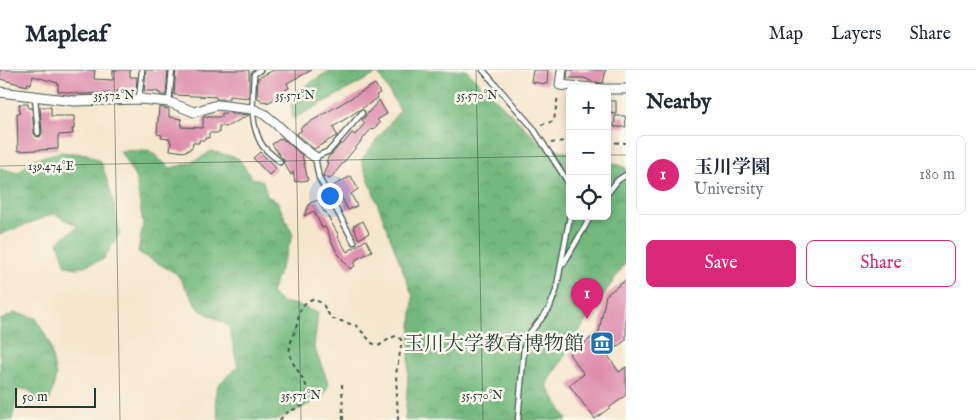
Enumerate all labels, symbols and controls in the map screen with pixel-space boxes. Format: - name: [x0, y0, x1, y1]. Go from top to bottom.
- text: Mapleaf: [25, 19, 107, 50]
- text: Map: [769, 23, 803, 46]
- text: Layers: [831, 23, 882, 46]
- text: Share: [910, 23, 951, 46]
- map controls: [566, 85, 611, 220]
- button: +: [566, 85, 611, 130]
- text: 35.572°N: [93, 88, 135, 103]
- text: 35.571°N: [275, 88, 316, 103]
- text: 35.570°N: [456, 88, 498, 103]
- text: Nearby: [646, 89, 711, 116]
- button: −: [566, 130, 611, 175]
- text: 玉川学園: [694, 156, 770, 180]
- text: 139.474°E: [28, 159, 74, 174]
- text: 1: [660, 165, 666, 185]
- text: 180 m: [919, 165, 955, 185]
- button: locate: [566, 175, 611, 220]
- text: University: [694, 180, 763, 200]
- your location: [317, 183, 343, 209]
- button: Save: [646, 240, 796, 287]
- button: Share: [806, 240, 956, 287]
- pin: 1: [571, 278, 603, 319]
- museum icon: 玉川大学教育博物館: [589, 330, 615, 356]
- place label: 玉川大学教育博物館: [404, 332, 584, 357]
- scale bar: [15, 385, 96, 408]
- text: 50 m: [22, 388, 48, 406]
- text: 35.571°N: [281, 388, 322, 403]
- text: 35.570°N: [461, 388, 503, 403]

